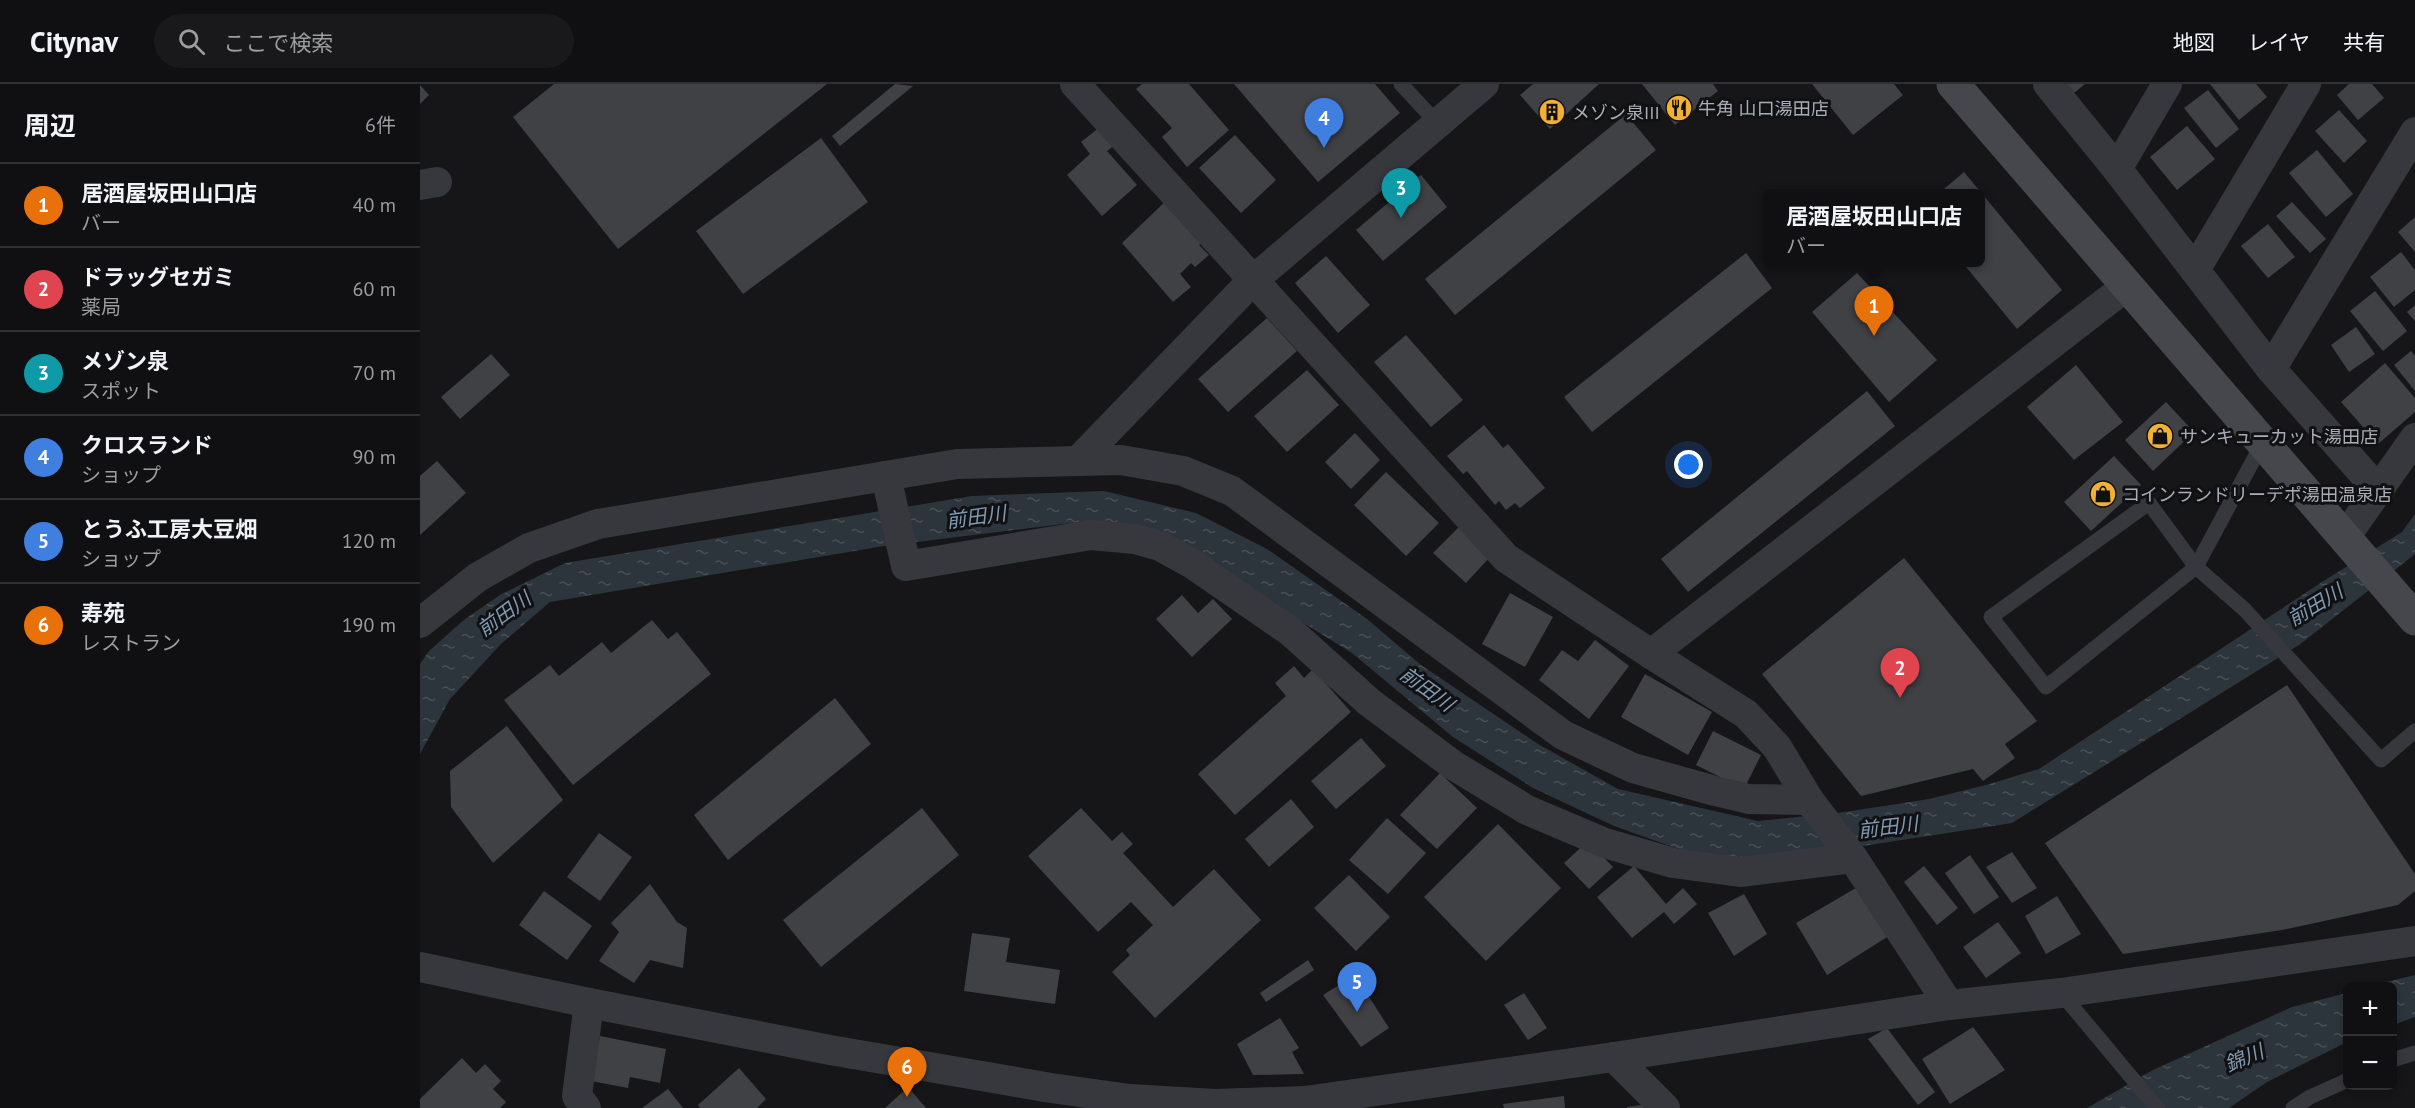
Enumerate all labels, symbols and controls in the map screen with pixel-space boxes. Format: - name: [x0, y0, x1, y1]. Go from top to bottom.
- search box: [154, 14, 574, 68]
- text: Citynav: [30, 23, 118, 60]
- icon: search: [175, 25, 208, 58]
- text: ここで検索: [223, 29, 333, 57]
- text: 地図: [2173, 29, 2215, 56]
- text: レイヤ: [2248, 29, 2310, 56]
- text: 共有: [2343, 29, 2385, 56]
- restaurant icon: 牛角 山口湯田店: [1664, 93, 1694, 123]
- building icon: メゾン泉III: [1537, 97, 1567, 127]
- place label: 牛角 山口湯田店: [1698, 97, 1829, 120]
- pin: 4: [1304, 98, 1344, 148]
- place label: メゾン泉III: [1572, 101, 1660, 124]
- text: 周辺: [24, 109, 76, 142]
- text: 6件: [365, 112, 396, 138]
- pin: 3: [1382, 168, 1420, 218]
- text: 居酒屋坂田山口店: [81, 179, 257, 207]
- popup: [1763, 189, 1985, 267]
- text: 1: [38, 192, 49, 218]
- text: 40 m: [353, 192, 396, 218]
- text: 居酒屋坂田山口店: [1786, 202, 1962, 230]
- text: バー: [81, 210, 121, 236]
- text: バー: [1786, 233, 1826, 259]
- text: ドラッグセガミ: [81, 263, 235, 291]
- text: 2: [38, 276, 49, 302]
- text: 60 m: [353, 276, 396, 302]
- pin: 1: [1854, 286, 1894, 336]
- text: 薬局: [81, 294, 121, 320]
- text: メゾン泉: [81, 347, 169, 375]
- text: 3: [38, 360, 49, 386]
- text: 70 m: [353, 360, 396, 386]
- text: スポット: [81, 378, 161, 404]
- shop icon: サンキューカット湯田店: [2145, 421, 2175, 451]
- place label: サンキューカット湯田店: [2180, 425, 2378, 448]
- text: クロスランド: [81, 431, 213, 459]
- text: 4: [38, 444, 49, 470]
- text: 90 m: [353, 444, 396, 470]
- your location: [1674, 450, 1703, 479]
- text: ショップ: [81, 462, 161, 488]
- shop icon: コインランドリーデポ湯田温泉店: [2088, 479, 2118, 509]
- place label: コインランドリーデポ湯田温泉店: [2122, 483, 2392, 506]
- water label: 前田川: [944, 500, 1009, 534]
- text: とうふ工房大豆畑: [81, 515, 257, 543]
- text: 5: [38, 528, 49, 554]
- text: 120 m: [342, 528, 396, 554]
- text: ショップ: [81, 546, 161, 572]
- water label: 前田川: [2283, 577, 2349, 632]
- water label: 前田川: [472, 585, 538, 642]
- text: 寿苑: [81, 599, 125, 627]
- text: 6: [38, 612, 49, 638]
- text: 190 m: [342, 612, 396, 638]
- text: レストラン: [81, 630, 181, 656]
- pin: 2: [1880, 648, 1920, 698]
- water label: 前田川: [1395, 661, 1461, 718]
- water label: 前田川: [1857, 810, 1921, 844]
- pin: 5: [1338, 962, 1376, 1012]
- map controls: [2343, 982, 2397, 1090]
- button: +: [2343, 982, 2397, 1036]
- button: −: [2343, 1036, 2397, 1090]
- water label: 錦川: [2221, 1037, 2269, 1078]
- pin: 6: [888, 1048, 926, 1097]

